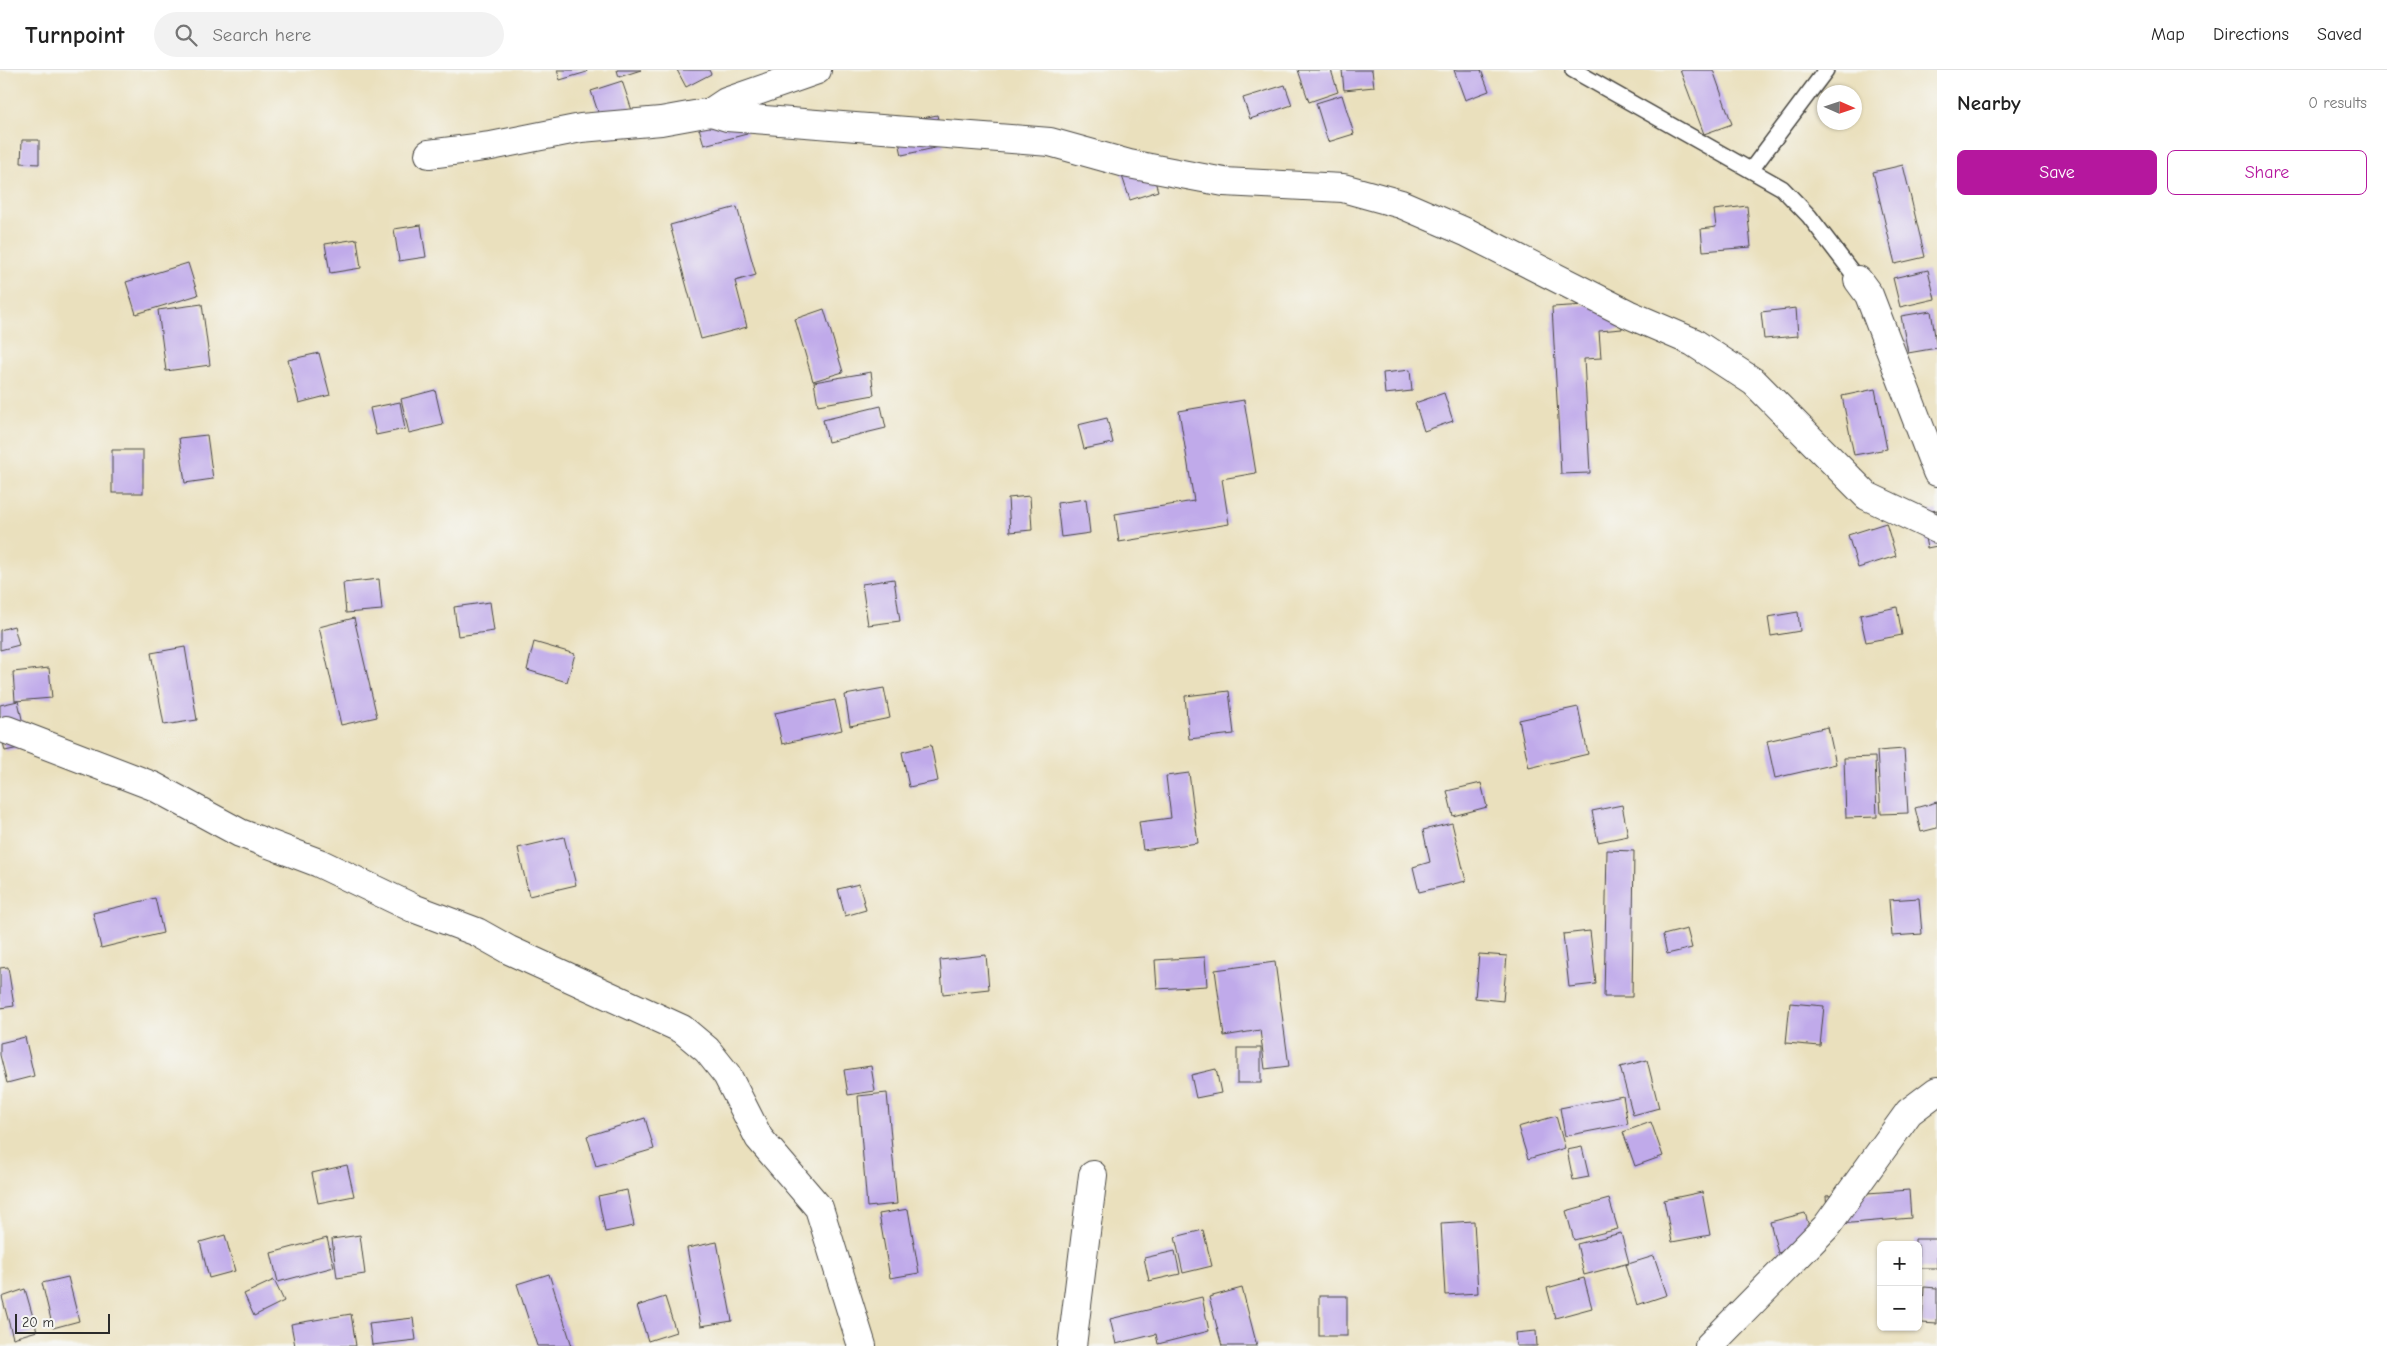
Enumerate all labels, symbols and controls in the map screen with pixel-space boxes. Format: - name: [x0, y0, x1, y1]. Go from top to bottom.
- search box: [154, 12, 504, 57]
- text: Turnpoint: [25, 21, 124, 49]
- icon: search: [172, 21, 200, 49]
- text: Search here: [212, 24, 311, 46]
- text: Map: [2151, 24, 2185, 45]
- text: Directions: [2213, 24, 2289, 45]
- text: Saved: [2317, 24, 2362, 45]
- north arrow: [1817, 85, 1862, 130]
- text: Nearby: [1957, 91, 2021, 115]
- text: 0 results: [2308, 94, 2367, 112]
- button: Save: [1957, 150, 2157, 195]
- button: Share: [2167, 150, 2367, 195]
- map controls: [1877, 1241, 1922, 1331]
- button: +: [1877, 1241, 1922, 1286]
- button: −: [1877, 1286, 1922, 1331]
- scale bar: [15, 1311, 110, 1334]
- text: 20 m: [22, 1314, 54, 1331]

